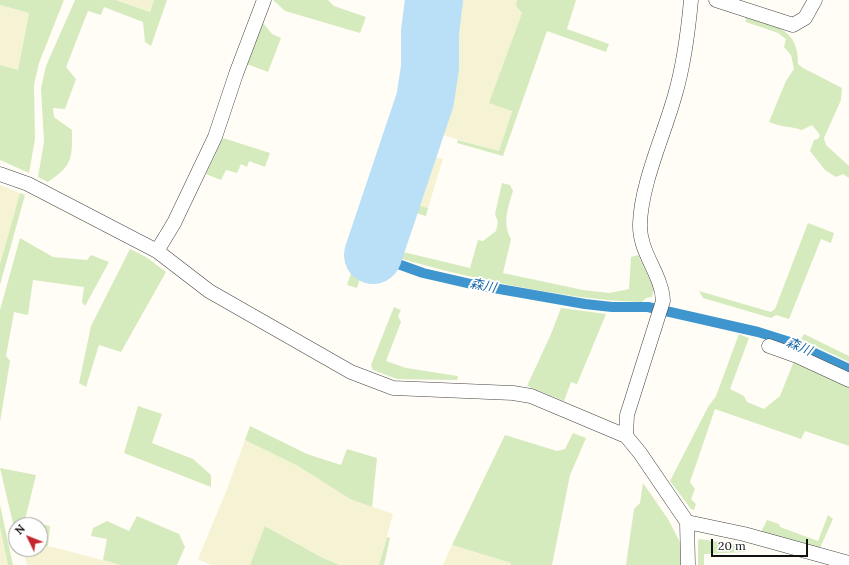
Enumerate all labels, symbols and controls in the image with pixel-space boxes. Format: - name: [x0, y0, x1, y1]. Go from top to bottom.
- water label: 森川: [469, 276, 497, 296]
- water label: 森川: [784, 335, 814, 359]
- north arrow: [8, 517, 48, 557]
- text: N: [12, 522, 28, 537]
- scale bar: [713, 531, 810, 557]
- text: 20 m: [718, 538, 746, 553]

